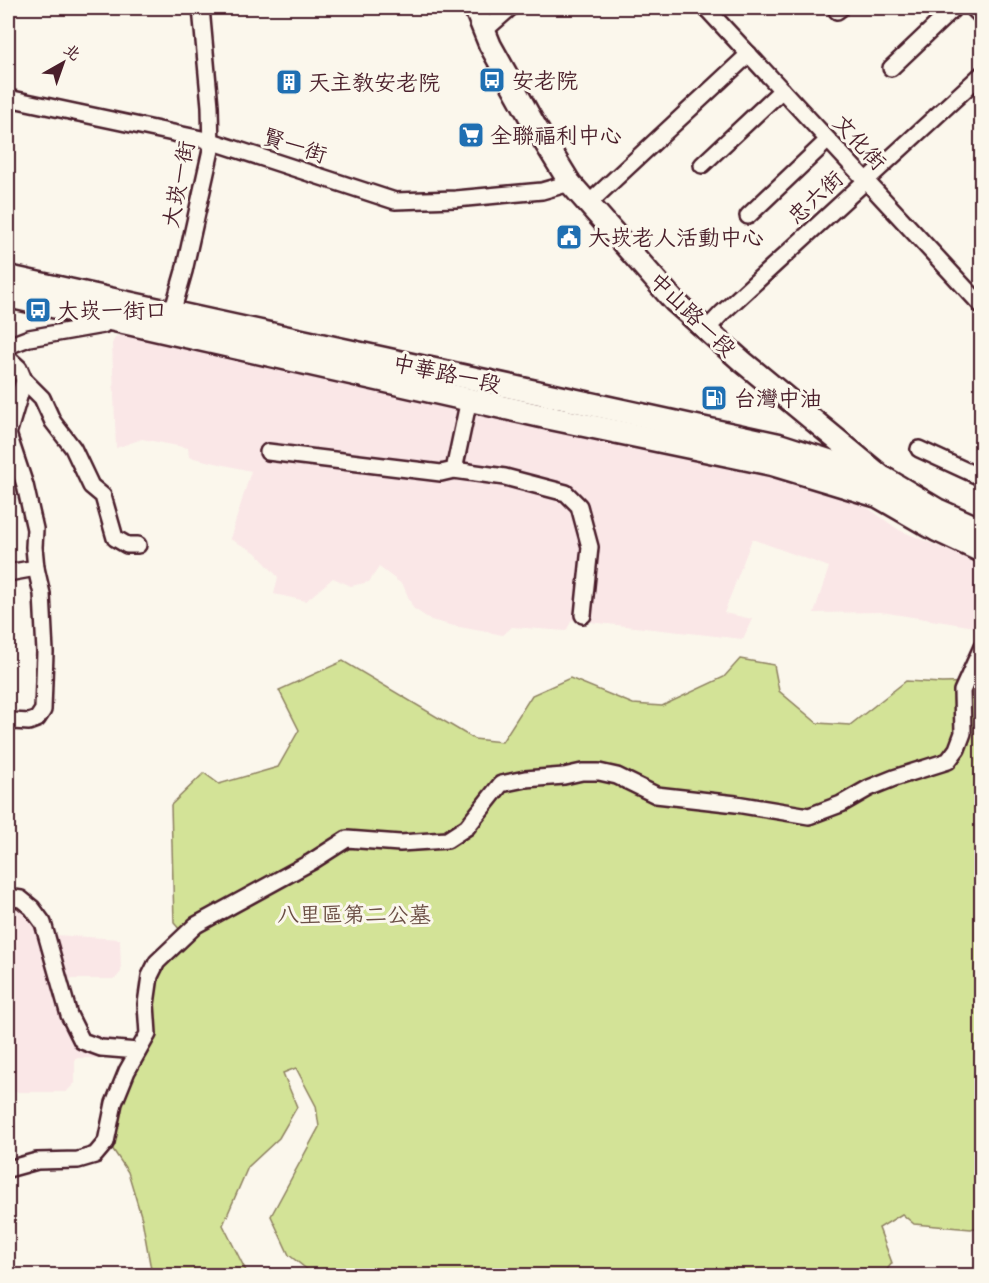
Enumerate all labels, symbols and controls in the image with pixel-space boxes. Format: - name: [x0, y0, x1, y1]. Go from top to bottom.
- north arrow: [33, 33, 93, 93]
- text: 北: [59, 39, 85, 65]
- bus stop icon: 安老院: [477, 65, 507, 95]
- place label: 安老院: [512, 66, 578, 95]
- building icon: 天主教安老院: [274, 67, 304, 97]
- place label: 天主教安老院: [308, 68, 440, 97]
- street label: 文化街: [827, 108, 893, 176]
- supermarket icon: 全聯福利中心: [456, 120, 486, 150]
- street label: 賢一街: [259, 121, 331, 169]
- place label: 全聯福利中心: [490, 121, 622, 150]
- street label: 大崁一街: [156, 138, 201, 230]
- street label: 忠六街: [781, 164, 849, 230]
- public building icon: 大崁老人活動中心: [554, 222, 584, 252]
- place label: 大崁老人活動中心: [588, 223, 764, 252]
- street label: 中山路一段: [643, 266, 742, 363]
- bus stop icon: 大崁一街口: [23, 295, 53, 325]
- place label: 大崁一街口: [57, 296, 167, 325]
- street label: 中華路一段: [390, 348, 504, 399]
- fuel station icon: 台灣中油: [699, 383, 729, 413]
- place label: 台灣中油: [734, 384, 822, 413]
- park label: 八里區第二公墓: [277, 900, 431, 929]

